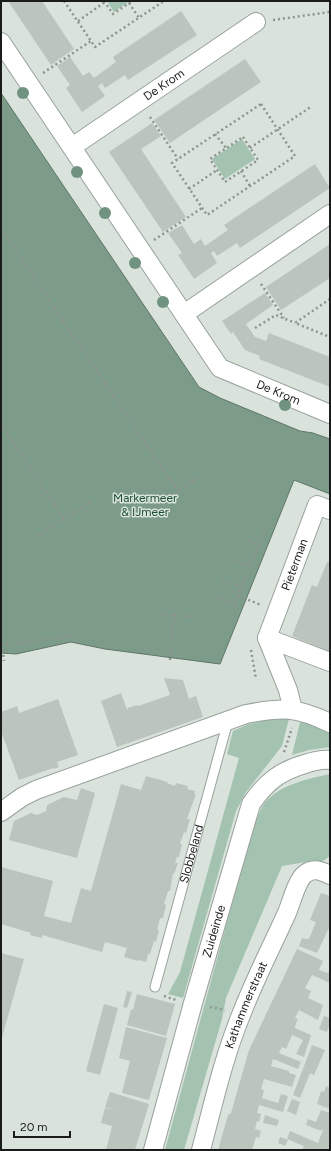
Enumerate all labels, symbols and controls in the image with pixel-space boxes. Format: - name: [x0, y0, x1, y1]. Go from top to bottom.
- street label: De Krom: [141, 66, 187, 103]
- street label: De Krom: [254, 377, 302, 408]
- park label: Markermeer & IJmeer: [113, 491, 177, 519]
- street label: Pieterman: [278, 536, 311, 593]
- street label: Slobbeland: [177, 823, 206, 885]
- street label: Zuideinde: [200, 903, 228, 959]
- street label: Kathammerstraat: [222, 959, 270, 1050]
- scale bar: [14, 1113, 70, 1139]
- text: 20 m: [20, 1120, 48, 1134]

